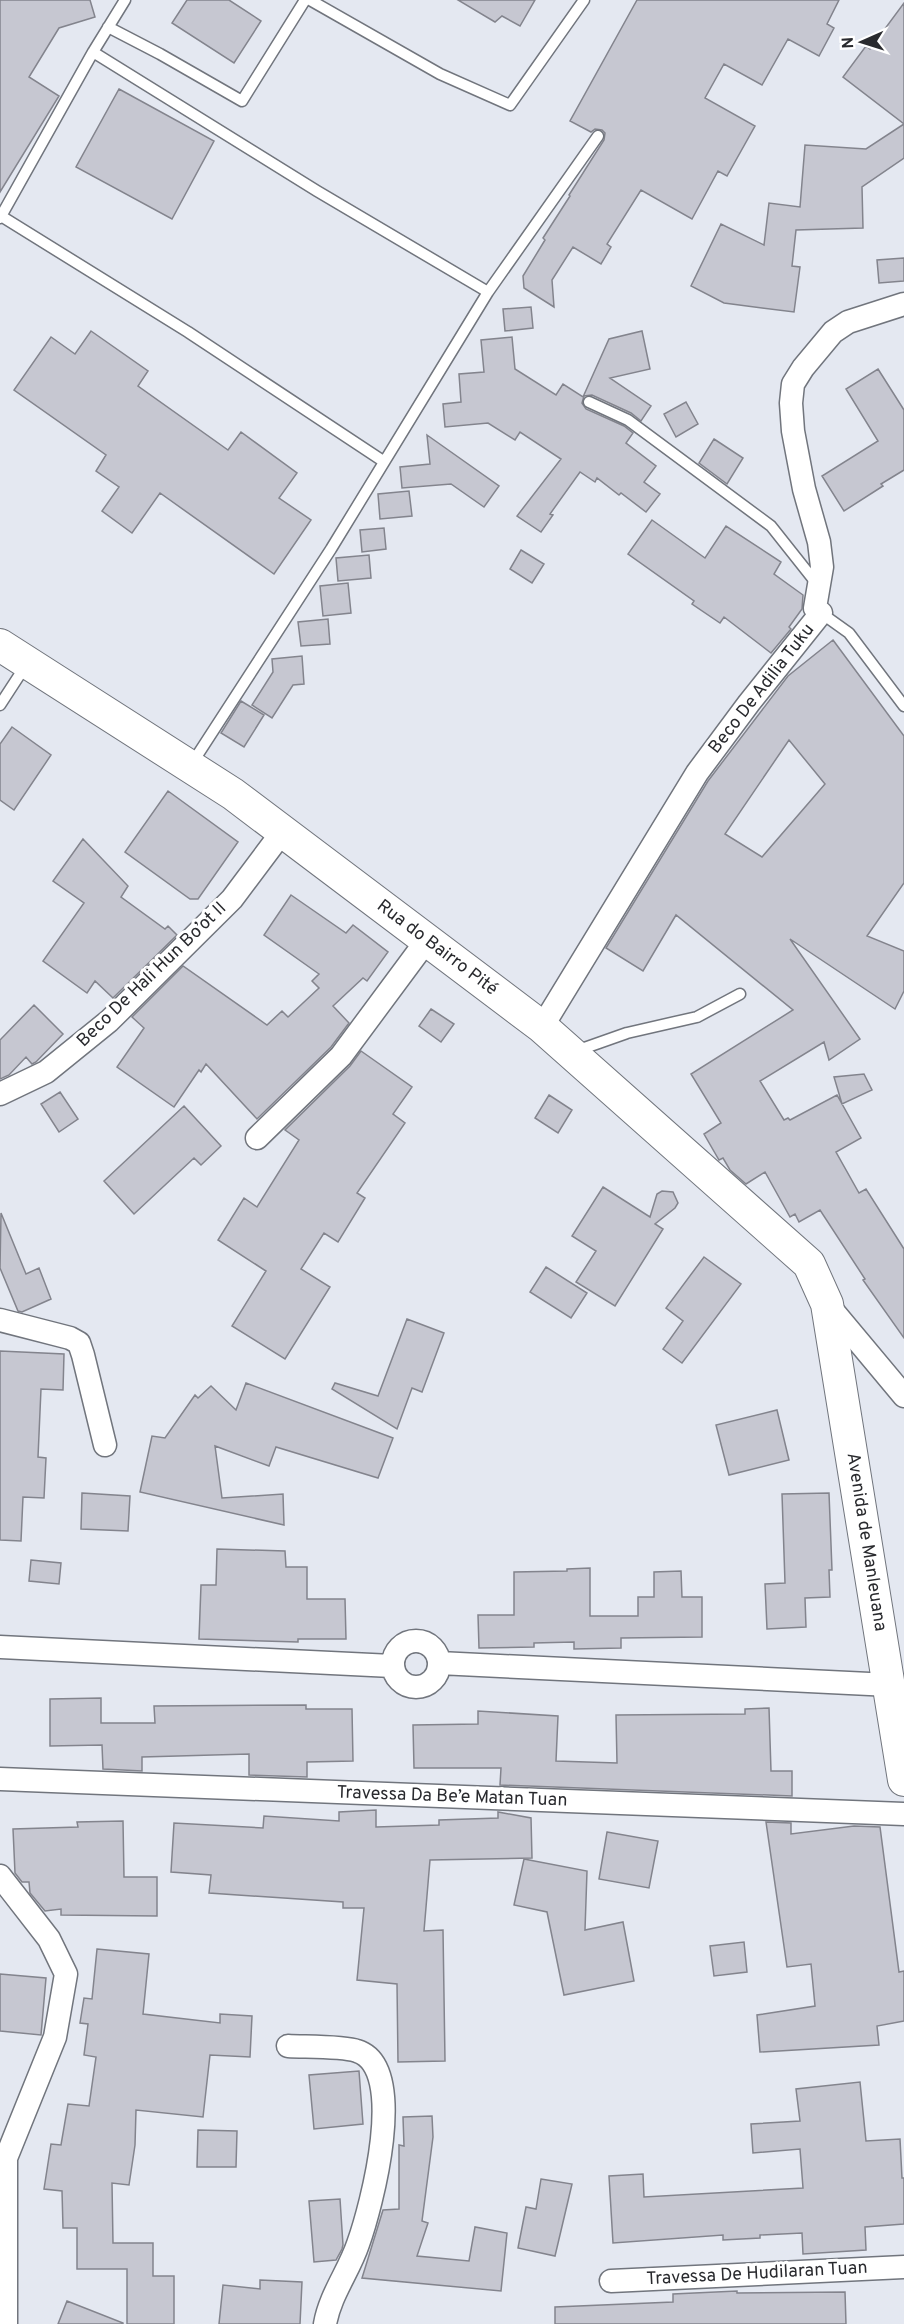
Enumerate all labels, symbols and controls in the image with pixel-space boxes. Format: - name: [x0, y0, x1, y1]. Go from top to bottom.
- north arrow: [832, 12, 892, 72]
- text: N: [839, 36, 859, 49]
- street label: Beco De Adilia Tuku: [704, 619, 820, 759]
- street label: Rua do Bairro Pité: [372, 895, 502, 1001]
- street label: Beco De Hali Hun Bo’ot II: [72, 897, 232, 1053]
- street label: Avenida de Manleuana: [841, 1451, 891, 1633]
- street label: Travessa Da Be’e Matan Tuan: [336, 1781, 568, 1813]
- street label: Travessa De Hudilaran Tuan: [646, 2257, 868, 2291]

